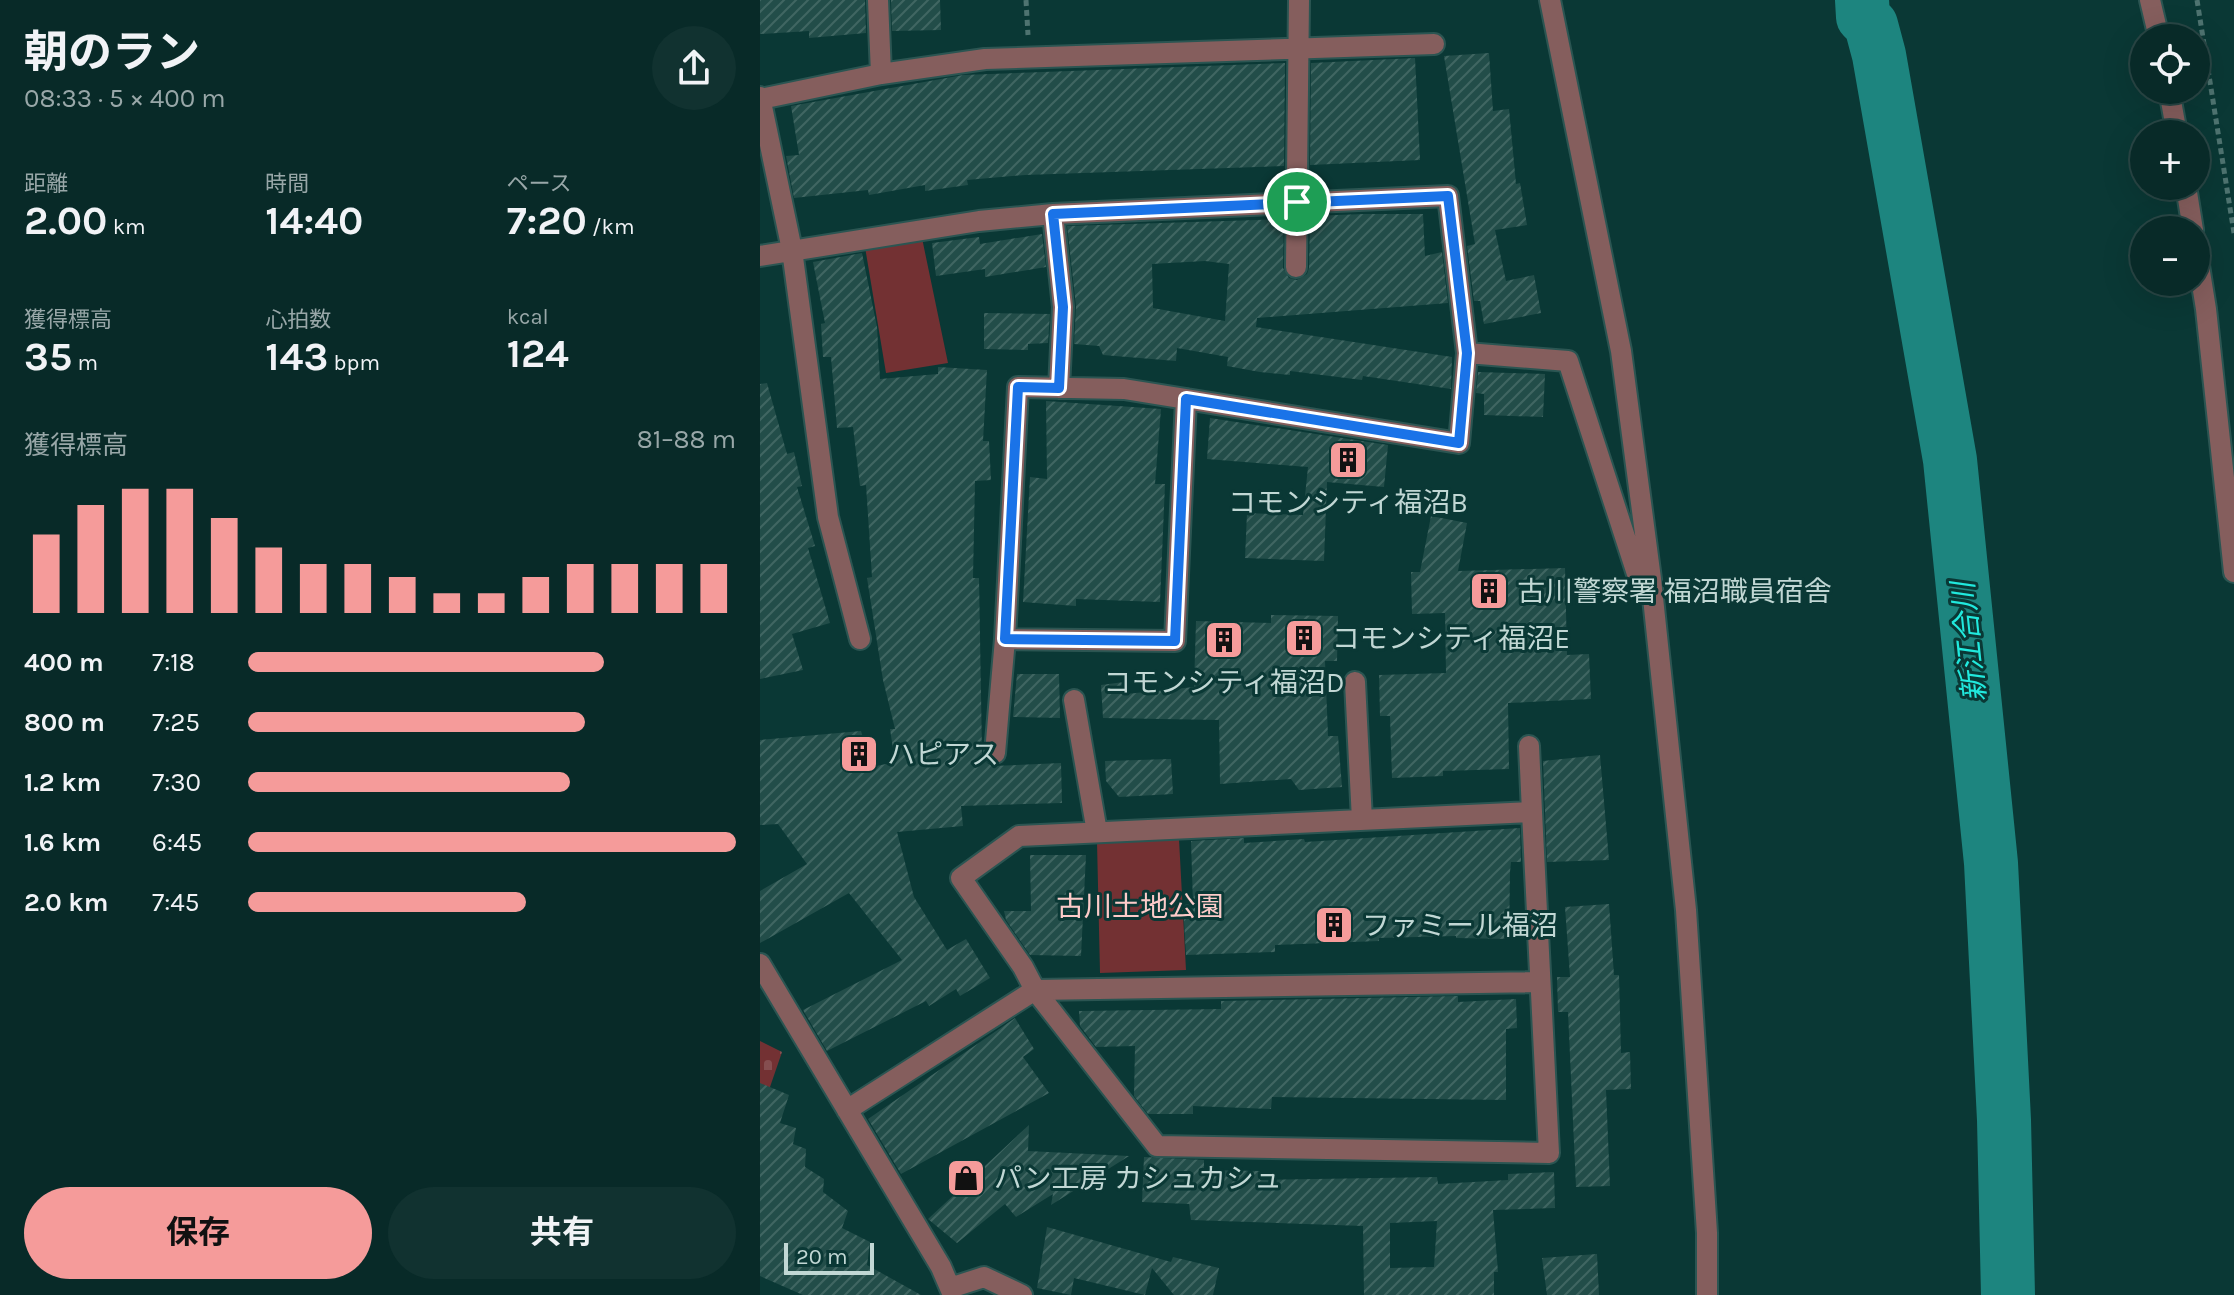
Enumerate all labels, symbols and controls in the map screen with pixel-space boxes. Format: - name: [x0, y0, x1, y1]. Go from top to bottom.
- map controls: [2130, 24, 2210, 296]
- button: locate: [2130, 24, 2210, 104]
- button: share: [652, 26, 736, 110]
- text: 朝のラン: [24, 27, 200, 78]
- text: 08:33 · 5 × 400 m: [24, 83, 226, 114]
- button: +: [2130, 120, 2210, 200]
- pin: [1263, 168, 1331, 236]
- text: 距離: [24, 171, 68, 197]
- text: 時間: [265, 171, 309, 197]
- text: ペース: [507, 171, 572, 197]
- icon: arrive: [1275, 180, 1319, 224]
- text: 2.00: [24, 197, 107, 244]
- text: 14:40: [265, 197, 363, 244]
- text: 7:20: [507, 197, 587, 244]
- text: km: [107, 214, 146, 240]
- text: /km: [587, 214, 635, 240]
- button: −: [2130, 216, 2210, 296]
- text: kcal: [507, 304, 549, 330]
- text: 獲得標高: [24, 307, 112, 333]
- text: 心拍数: [265, 307, 331, 333]
- text: 124: [507, 330, 569, 377]
- text: 35: [24, 333, 72, 380]
- text: 143: [265, 333, 328, 380]
- text: m: [72, 350, 98, 376]
- text: bpm: [328, 350, 380, 376]
- text: 81–88 m: [637, 424, 736, 455]
- text: 獲得標高: [24, 430, 128, 461]
- building icon: コモンシティ福沼B: [1327, 439, 1369, 481]
- place label: コモンシティ福沼B: [1228, 486, 1468, 519]
- building icon: 古川警察署 福沼職員宿舎: [1468, 570, 1510, 612]
- place label: 古川警察署 福沼職員宿舎: [1517, 575, 1832, 608]
- water label: 新江合川: [1945, 577, 1993, 704]
- building icon: コモンシティ福沼E: [1283, 617, 1325, 659]
- building icon: コモンシティ福沼D: [1203, 619, 1245, 661]
- place label: コモンシティ福沼E: [1332, 622, 1570, 655]
- text: 400 m: [24, 647, 104, 678]
- text: 7:18: [152, 647, 195, 678]
- place label: コモンシティ福沼D: [1104, 666, 1344, 699]
- text: 800 m: [24, 707, 105, 738]
- text: 7:25: [152, 707, 200, 738]
- building icon: ハピアス: [838, 733, 880, 775]
- place label: ハピアス: [887, 738, 999, 771]
- text: 1.2 km: [24, 767, 101, 798]
- text: 7:30: [152, 767, 201, 798]
- text: 1.6 km: [24, 827, 101, 858]
- text: 6:45: [152, 827, 202, 858]
- text: 2.0 km: [24, 887, 108, 918]
- text: 7:45: [152, 887, 199, 918]
- park label: 古川土地公園: [1056, 890, 1224, 923]
- building icon: ファミール福沼: [1313, 904, 1355, 946]
- place label: ファミール福沼: [1362, 909, 1558, 942]
- shop icon: パン工房 カシュカシュ: [945, 1157, 987, 1199]
- place label: パン工房 カシュカシュ: [994, 1162, 1282, 1195]
- button: 保存: [24, 1187, 372, 1279]
- button: 共有: [388, 1187, 736, 1279]
- scale bar: [784, 1239, 874, 1275]
- text: 20 m: [796, 1244, 848, 1270]

